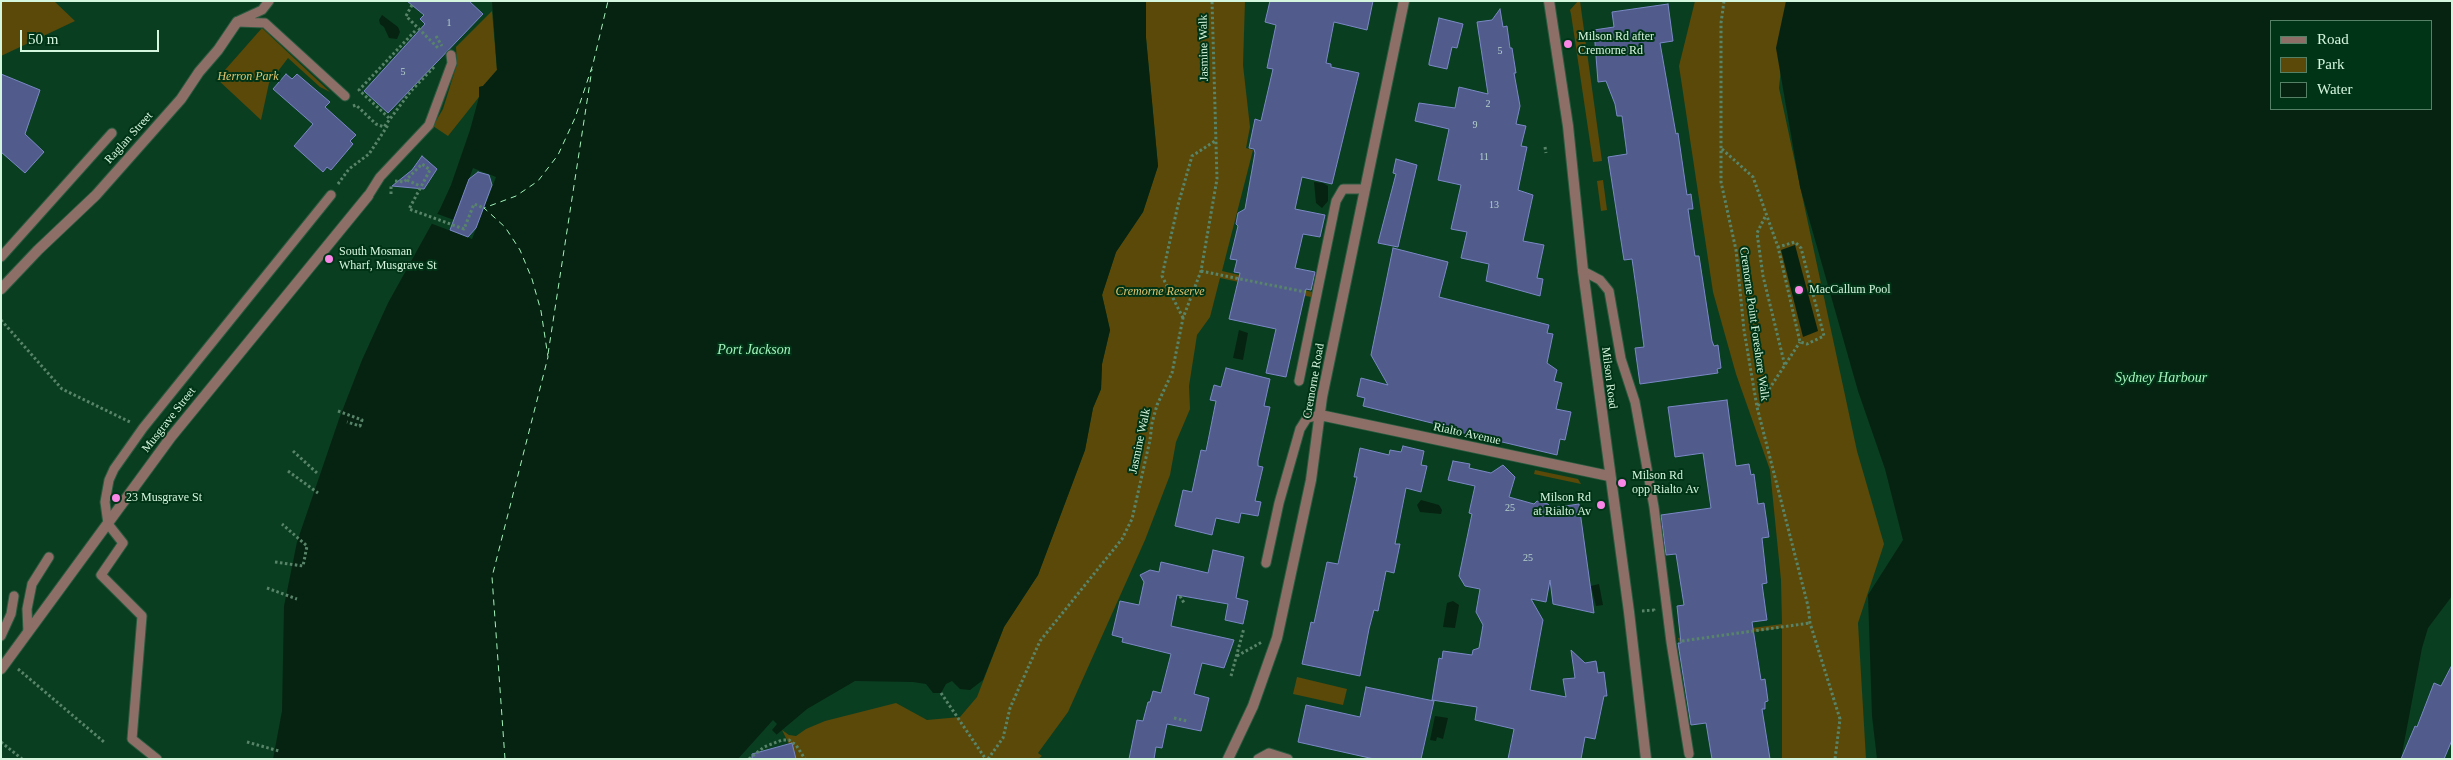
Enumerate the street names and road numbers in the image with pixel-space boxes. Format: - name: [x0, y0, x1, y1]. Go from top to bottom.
- street label: Jasmine Walk: [1196, 15, 1212, 81]
- street label: Raglan Street: [102, 109, 156, 167]
- street label: Cremorne Point Foreshore Walk: [1736, 246, 1772, 402]
- street label: Cremorne Road: [1300, 342, 1328, 420]
- street label: Milson Road: [1598, 346, 1620, 410]
- street label: Musgrave Street: [139, 384, 199, 456]
- street label: Jasmine Walk: [1126, 407, 1154, 475]
- street label: Rialto Avenue: [1432, 420, 1502, 448]

